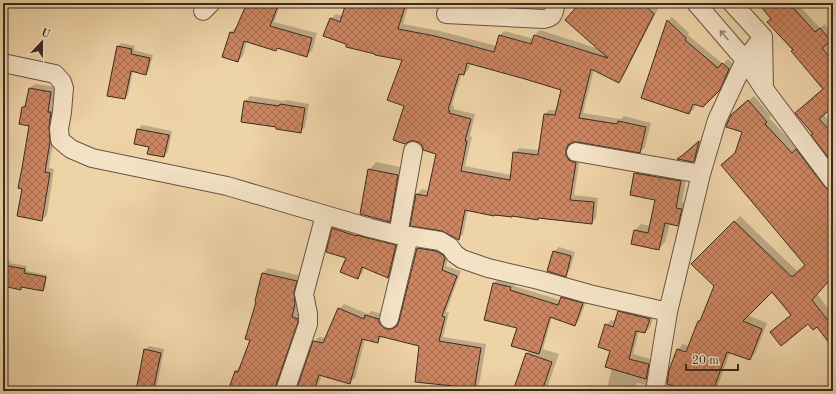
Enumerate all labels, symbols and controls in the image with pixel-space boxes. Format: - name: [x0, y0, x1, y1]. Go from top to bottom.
- north arrow: [22, 22, 62, 62]
- text: U: [39, 27, 52, 41]
- one-way arrow: [719, 30, 728, 41]
- scale bar: [686, 346, 738, 372]
- text: 20 m: [692, 355, 719, 367]

